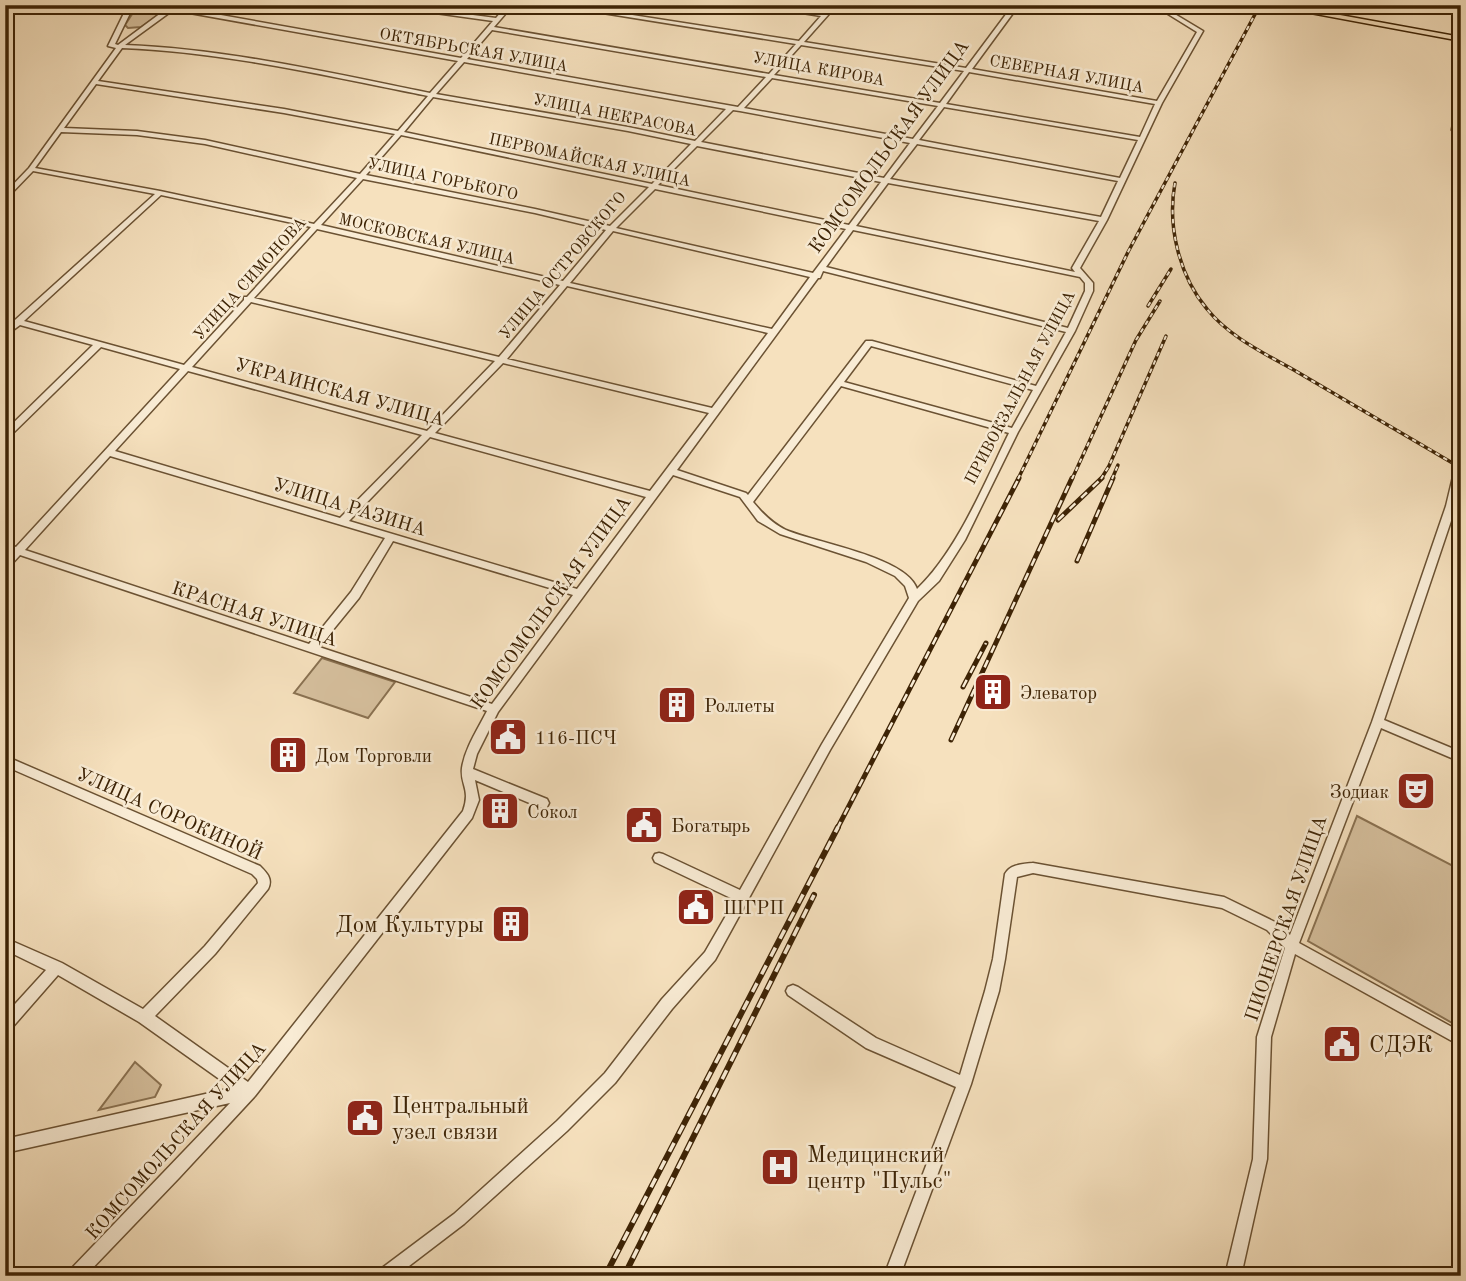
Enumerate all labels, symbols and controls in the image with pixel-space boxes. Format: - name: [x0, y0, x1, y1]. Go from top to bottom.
- street label: ОКТЯБРЬСКАЯ УЛИЦА: [378, 26, 569, 75]
- street label: КОМСОМОЛЬСКАЯ УЛИЦА: [806, 37, 974, 258]
- street label: УЛИЦА КИРОВА: [751, 50, 886, 89]
- street label: СЕВЕРНАЯ УЛИЦА: [988, 53, 1145, 96]
- street label: УЛИЦА НЕКРАСОВА: [531, 92, 698, 140]
- street label: ПЕРВОМАЙСКАЯ УЛИЦА: [487, 128, 693, 190]
- street label: УЛИЦА ГОРЬКОГО: [366, 156, 519, 204]
- street label: УЛИЦА ОСТРОВСКОГО: [497, 190, 630, 343]
- street label: МОСКОВСКАЯ УЛИЦА: [337, 212, 516, 268]
- street label: УЛИЦА СИМОНОВА: [191, 215, 310, 344]
- street label: ПРИВОКЗАЛЬНАЯ УЛИЦА: [963, 288, 1079, 487]
- street label: УКРАИНСКАЯ УЛИЦА: [232, 356, 447, 431]
- street label: УЛИЦА РАЗИНА: [271, 476, 428, 541]
- street label: КОМСОМОЛЬСКАЯ УЛИЦА: [468, 493, 636, 714]
- street label: КРАСНАЯ УЛИЦА: [169, 580, 340, 651]
- building icon: Элеватор: [972, 671, 1014, 713]
- building icon: Роллеты: [656, 684, 698, 726]
- place label: Элеватор: [1020, 685, 1097, 704]
- place label: Роллеты: [704, 698, 775, 717]
- public building icon: 116-ПСЧ: [487, 716, 529, 758]
- place label: 116-ПСЧ: [535, 730, 617, 749]
- building icon: Дом Торговли: [267, 734, 309, 776]
- place label: Дом Торговли: [315, 748, 432, 767]
- street label: УЛИЦА СОРОКИНОЙ: [73, 762, 266, 865]
- theatre icon: Зодиак: [1395, 770, 1437, 812]
- place label: Зодиак: [1330, 784, 1389, 803]
- building icon: Сокол: [479, 790, 521, 832]
- place label: Сокол: [527, 804, 578, 823]
- public building icon: Богатырь: [623, 804, 665, 846]
- street label: ПИОНЕРСКАЯ УЛИЦА: [1243, 813, 1332, 1024]
- place label: Богатырь: [671, 818, 750, 837]
- public building icon: ШГРП: [675, 886, 717, 928]
- place label: ШГРП: [723, 900, 784, 919]
- building icon: Дом Культуры: [490, 903, 532, 945]
- place label: Дом Культуры: [336, 914, 484, 937]
- public building icon: СДЭК: [1321, 1023, 1363, 1065]
- place label: СДЭК: [1369, 1034, 1433, 1057]
- street label: КОМСОМОЛЬСКАЯ УЛИЦА: [83, 1039, 271, 1244]
- place label: Центральный узел связи: [392, 1095, 529, 1144]
- public building icon: Центральный узел связи: [344, 1097, 386, 1139]
- place label: Медицинский центр "Пульс": [807, 1144, 952, 1193]
- hospital icon: Медицинский центр "Пульс": [759, 1146, 801, 1188]

